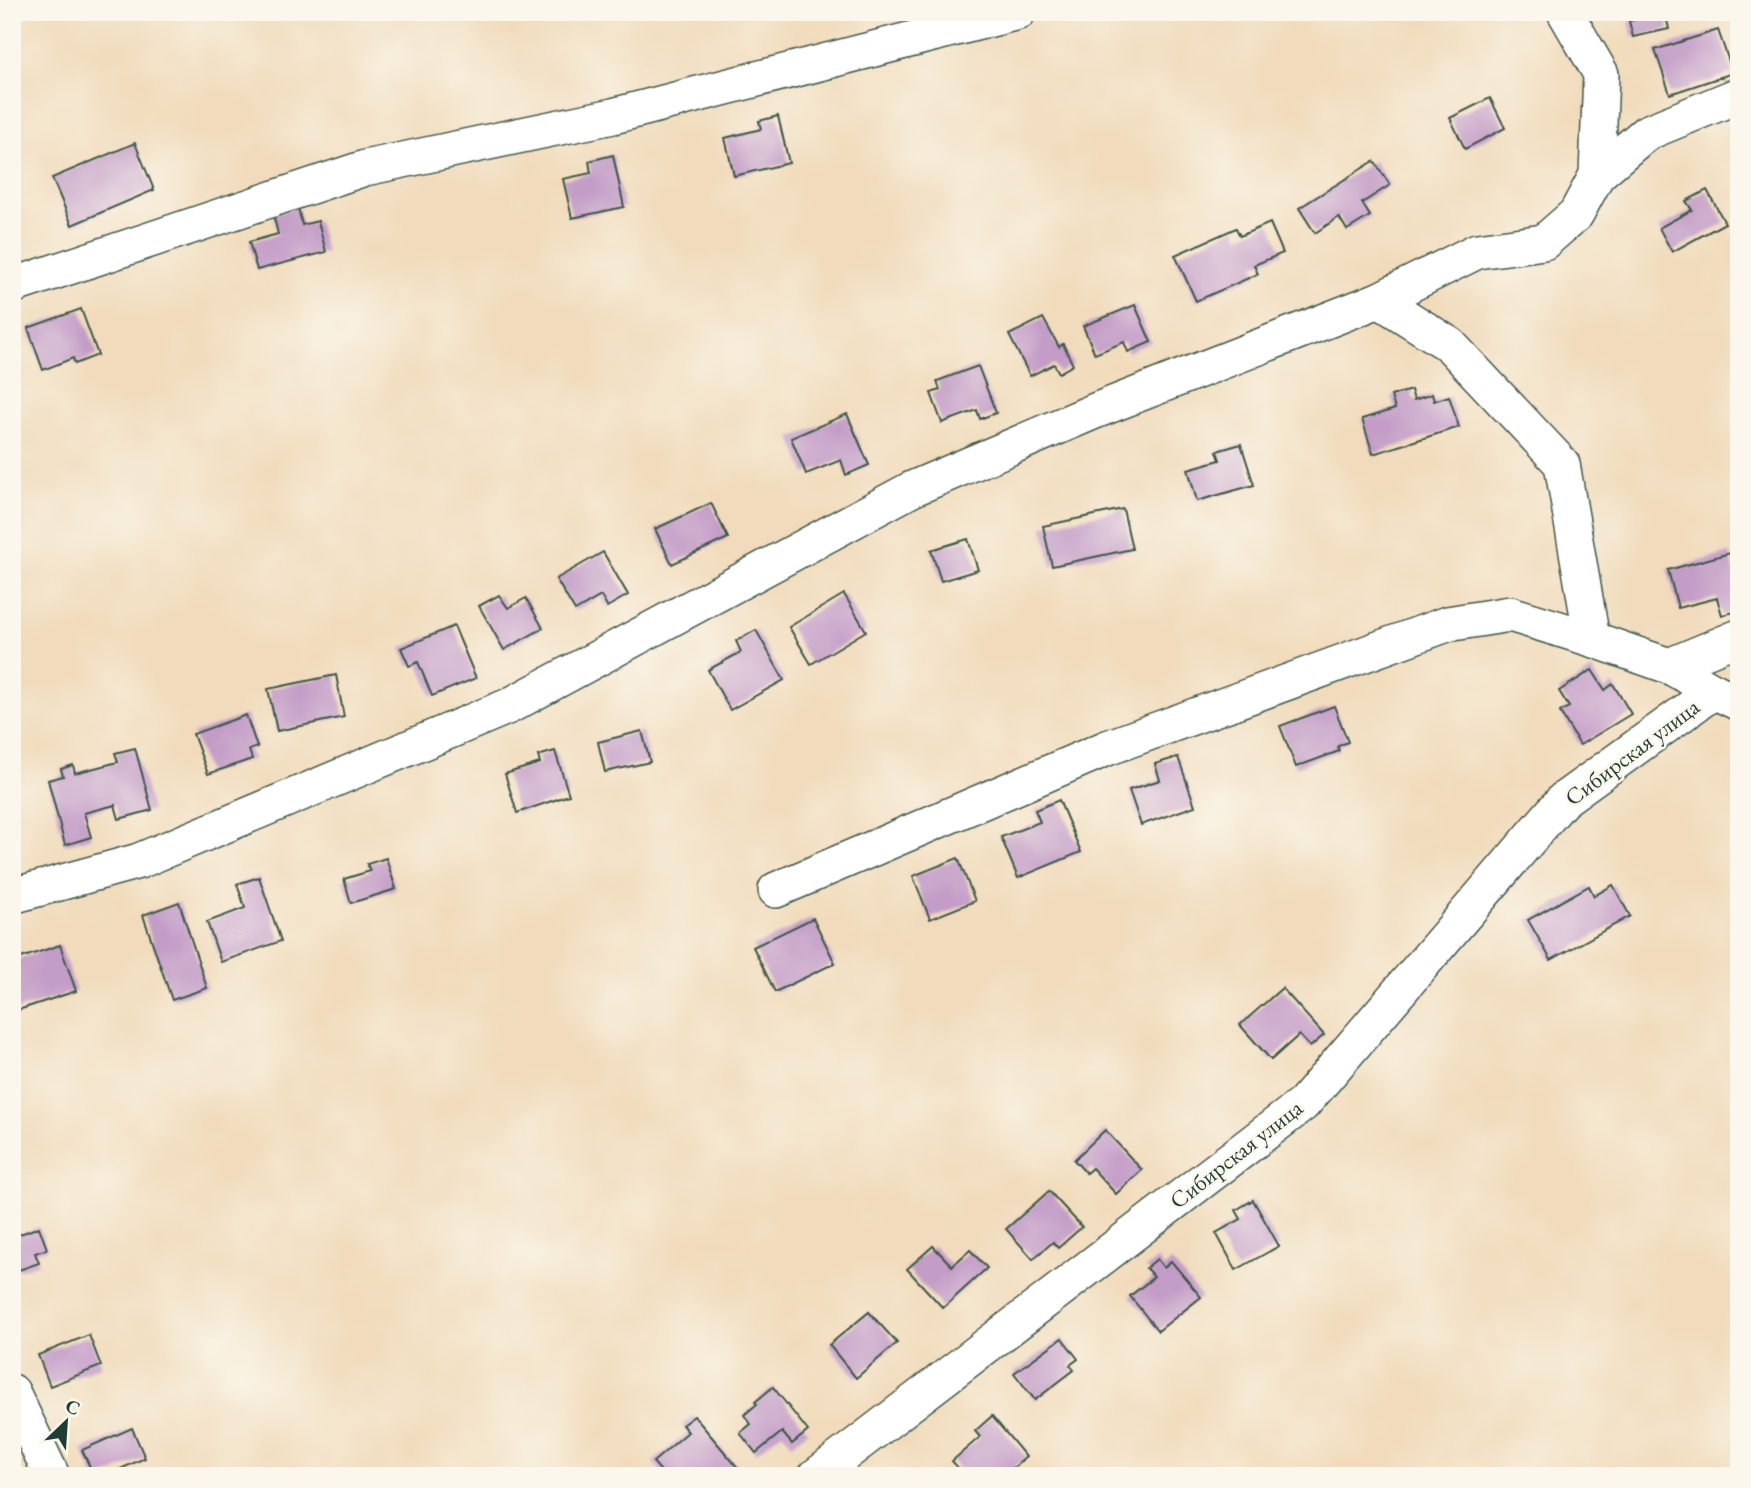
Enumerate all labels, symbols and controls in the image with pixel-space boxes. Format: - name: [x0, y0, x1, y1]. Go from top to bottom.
- street label: Сибирская улица: [1559, 691, 1706, 812]
- street label: Сибирская улица: [1163, 1092, 1309, 1215]
- north arrow: [32, 1386, 102, 1456]
- text: С: [62, 1393, 84, 1421]

